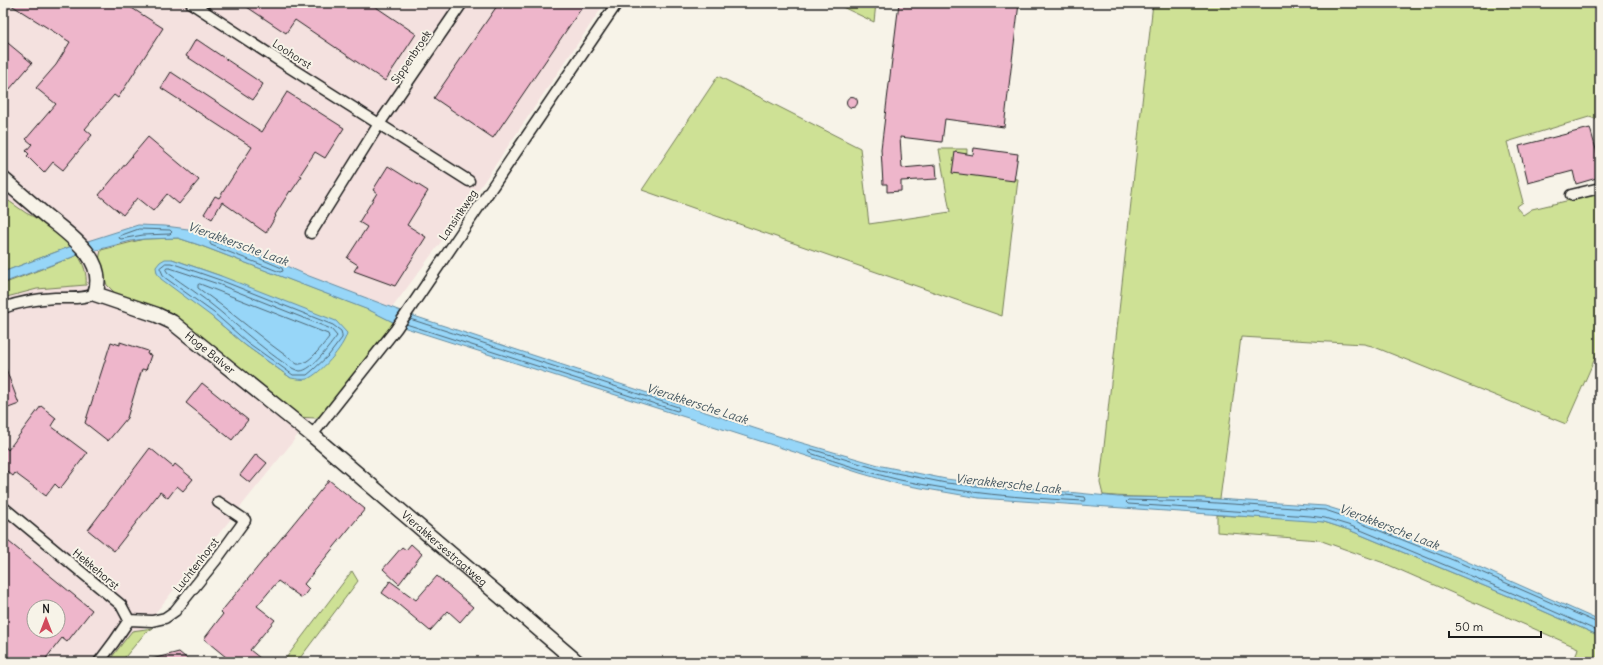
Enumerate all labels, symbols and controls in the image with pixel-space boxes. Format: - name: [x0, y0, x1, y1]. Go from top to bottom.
- street label: Sippenbroek: [388, 27, 434, 86]
- street label: Loohorst: [270, 36, 314, 72]
- street label: Lansinkweg: [436, 187, 480, 243]
- water label: Vierakkersche Laak: [186, 218, 291, 269]
- street label: Hoge Balver: [182, 328, 239, 378]
- water label: Vierakkersche Laak: [645, 380, 751, 427]
- water label: Vierakkersche Laak: [955, 471, 1062, 497]
- water label: Vierakkersche Laak: [1337, 501, 1442, 553]
- street label: Vierakkersestraatweg: [398, 508, 490, 589]
- street label: Luchtenhorst: [170, 535, 222, 595]
- street label: Hekkehorst: [70, 545, 122, 593]
- north arrow: [26, 599, 66, 639]
- text: N: [42, 602, 50, 616]
- scale bar: [1449, 613, 1541, 639]
- text: 50 m: [1455, 619, 1484, 634]

